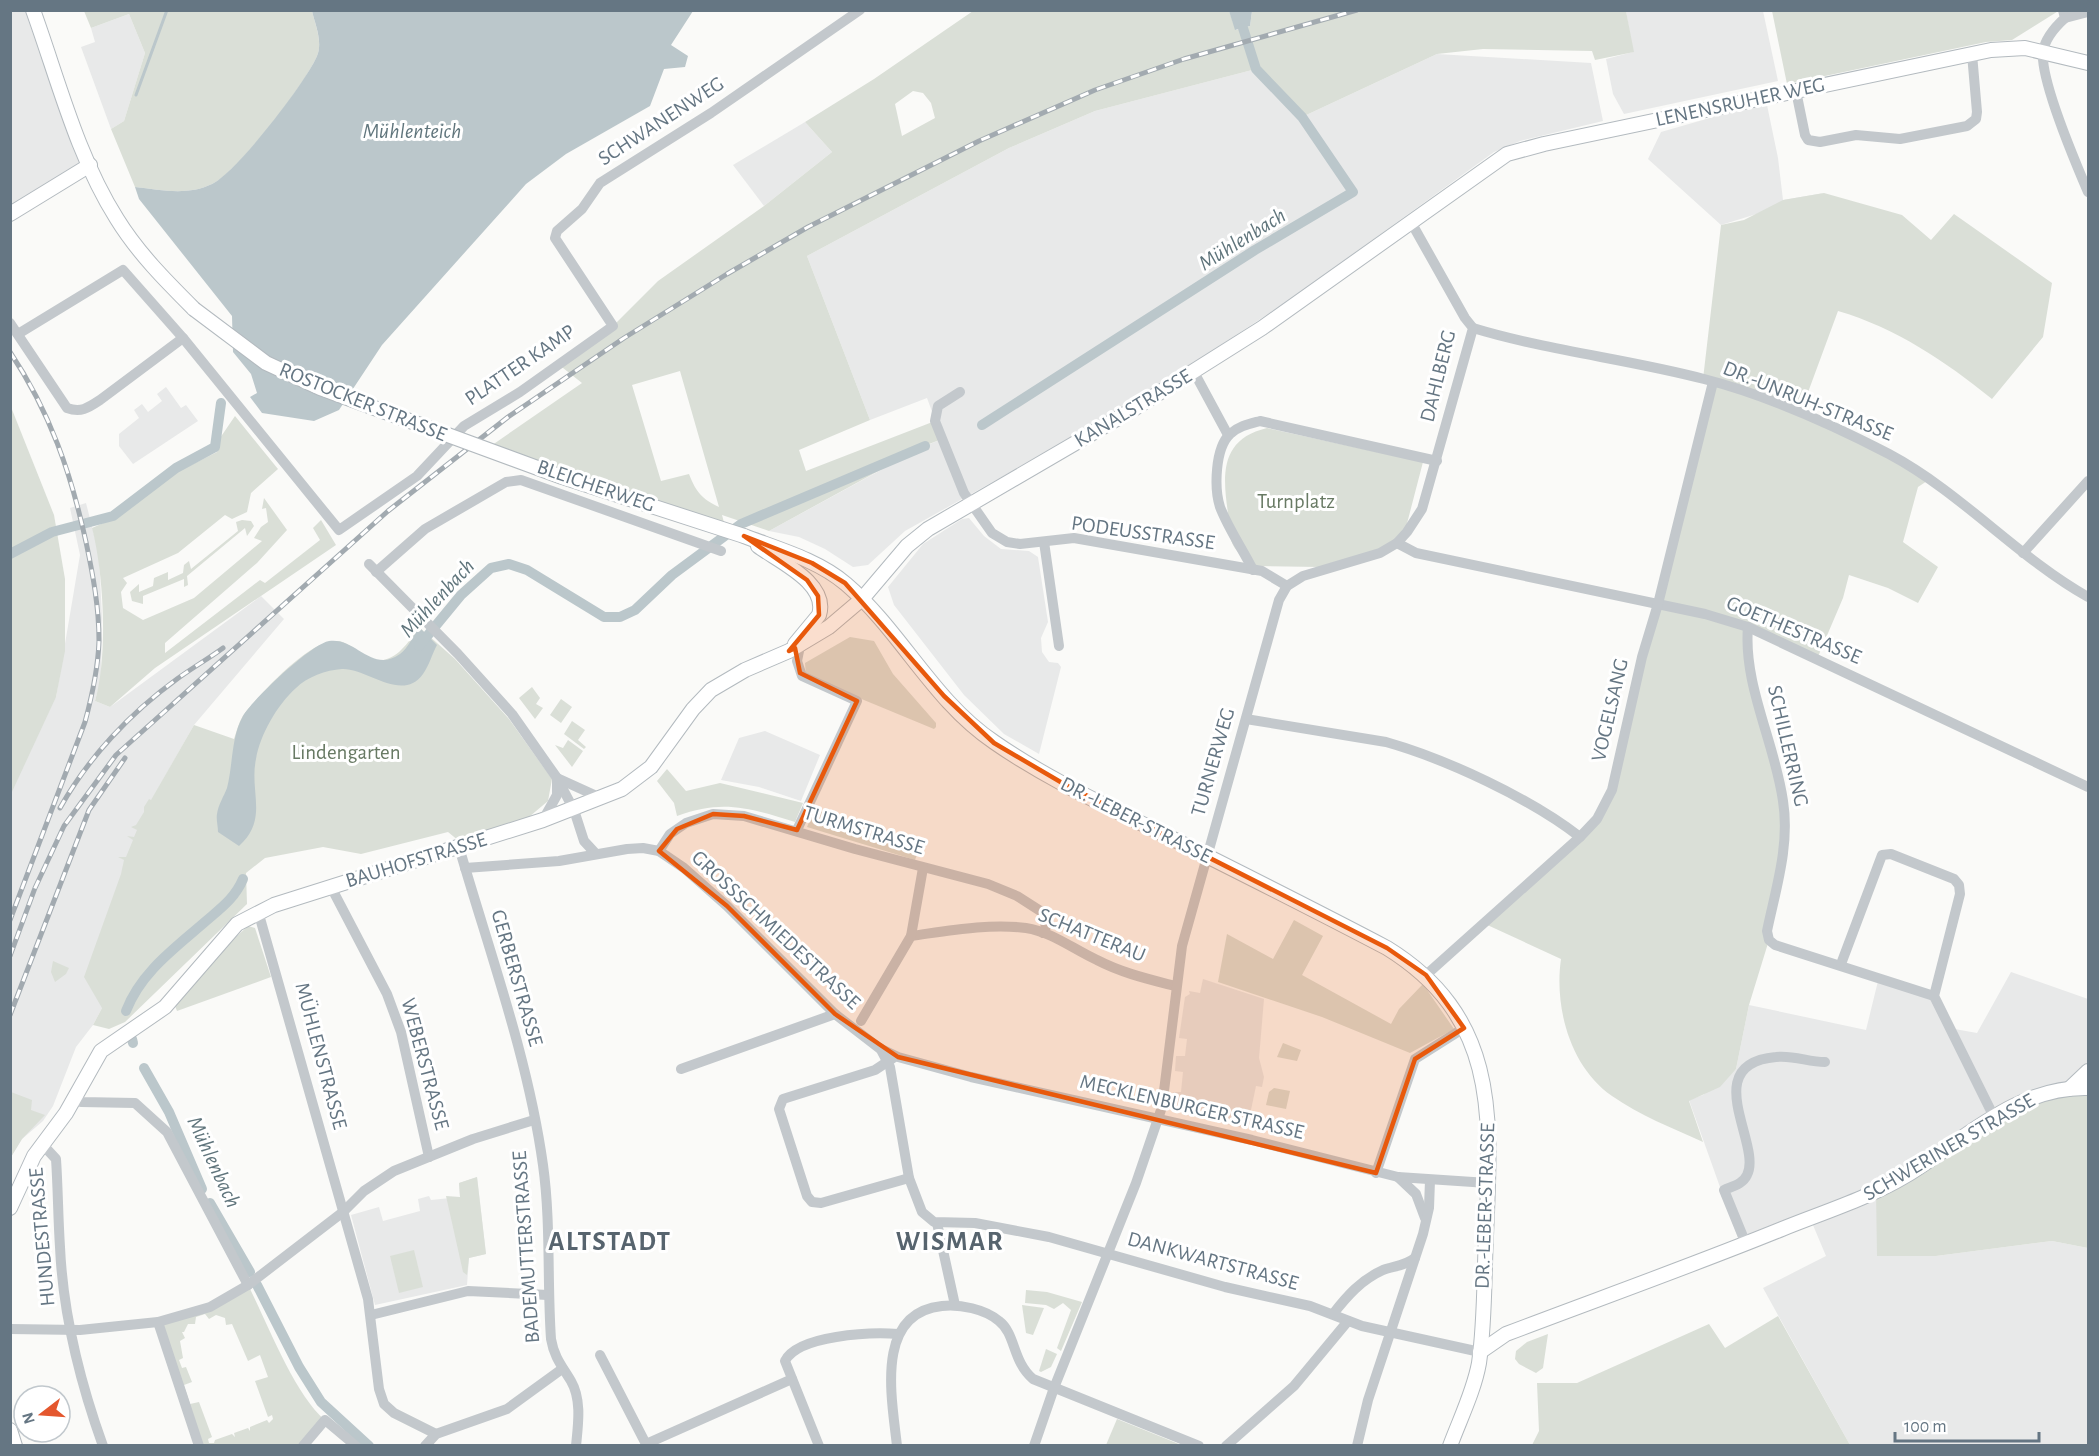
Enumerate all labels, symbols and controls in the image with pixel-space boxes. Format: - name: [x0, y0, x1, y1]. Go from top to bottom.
- street label: SCHWANENWEG: [595, 73, 727, 169]
- street label: LENENSRUHER WEG: [1653, 74, 1827, 130]
- water label: Mühlenteich: [363, 120, 461, 142]
- water label: Mühlenbach: [1195, 204, 1289, 274]
- street label: PLATTER KAMP: [461, 321, 579, 409]
- street label: DAHLBERG: [1416, 328, 1460, 424]
- street label: DR.-UNRUH-STRASSE: [1720, 357, 1896, 445]
- street label: ROSTOCKER STRASSE: [276, 359, 450, 445]
- street label: KANALSTRASSE: [1071, 365, 1195, 451]
- street label: BLEICHERWEG: [534, 456, 658, 516]
- park label: Turnplatz: [1257, 491, 1335, 512]
- street label: PODEUSSTRASSE: [1070, 513, 1216, 553]
- water label: Mühlenbach: [396, 555, 478, 641]
- street label: GOETHESTRASSE: [1723, 592, 1865, 668]
- street label: VOGELSANG: [1588, 657, 1632, 763]
- street label: SCHILLERRING: [1764, 683, 1812, 809]
- street label: TURNERWEG: [1187, 705, 1239, 819]
- park label: Lindengarten: [291, 742, 401, 763]
- street label: DR.-LEBER-STRASSE: [1057, 773, 1215, 867]
- street label: TURMSTRASSE: [801, 802, 927, 858]
- street label: BAUHOFSTRASSE: [343, 829, 489, 891]
- street label: GROSSSCHMIEDESTRASSE: [688, 847, 864, 1013]
- street label: SCHATTERAU: [1035, 904, 1149, 966]
- street label: GERBERSTRASSE: [487, 907, 547, 1049]
- street label: MÜHLENSTRASSE: [291, 980, 352, 1132]
- street label: WEBERSTRASSE: [397, 996, 453, 1132]
- street label: MECKLENBURGER STRASSE: [1078, 1071, 1306, 1143]
- street label: SCHWERINER STRASSE: [1860, 1089, 2038, 1205]
- water label: Mühlenbach: [183, 1113, 245, 1211]
- street label: DR.-LEBER-STRASSE: [1472, 1123, 1498, 1289]
- street label: BADEMUTTERSTRASSE: [509, 1150, 543, 1344]
- street label: HUNDESTRASSE: [25, 1167, 59, 1307]
- district label: ALTSTADT: [548, 1228, 672, 1255]
- district label: WISMAR: [896, 1228, 1004, 1255]
- street label: DANKWARTSTRASSE: [1125, 1228, 1301, 1294]
- north arrow: [12, 1384, 72, 1444]
- scale bar: [1895, 1405, 2039, 1443]
- text: N: [19, 1410, 38, 1426]
- text: 100 m: [1904, 1418, 1947, 1436]

